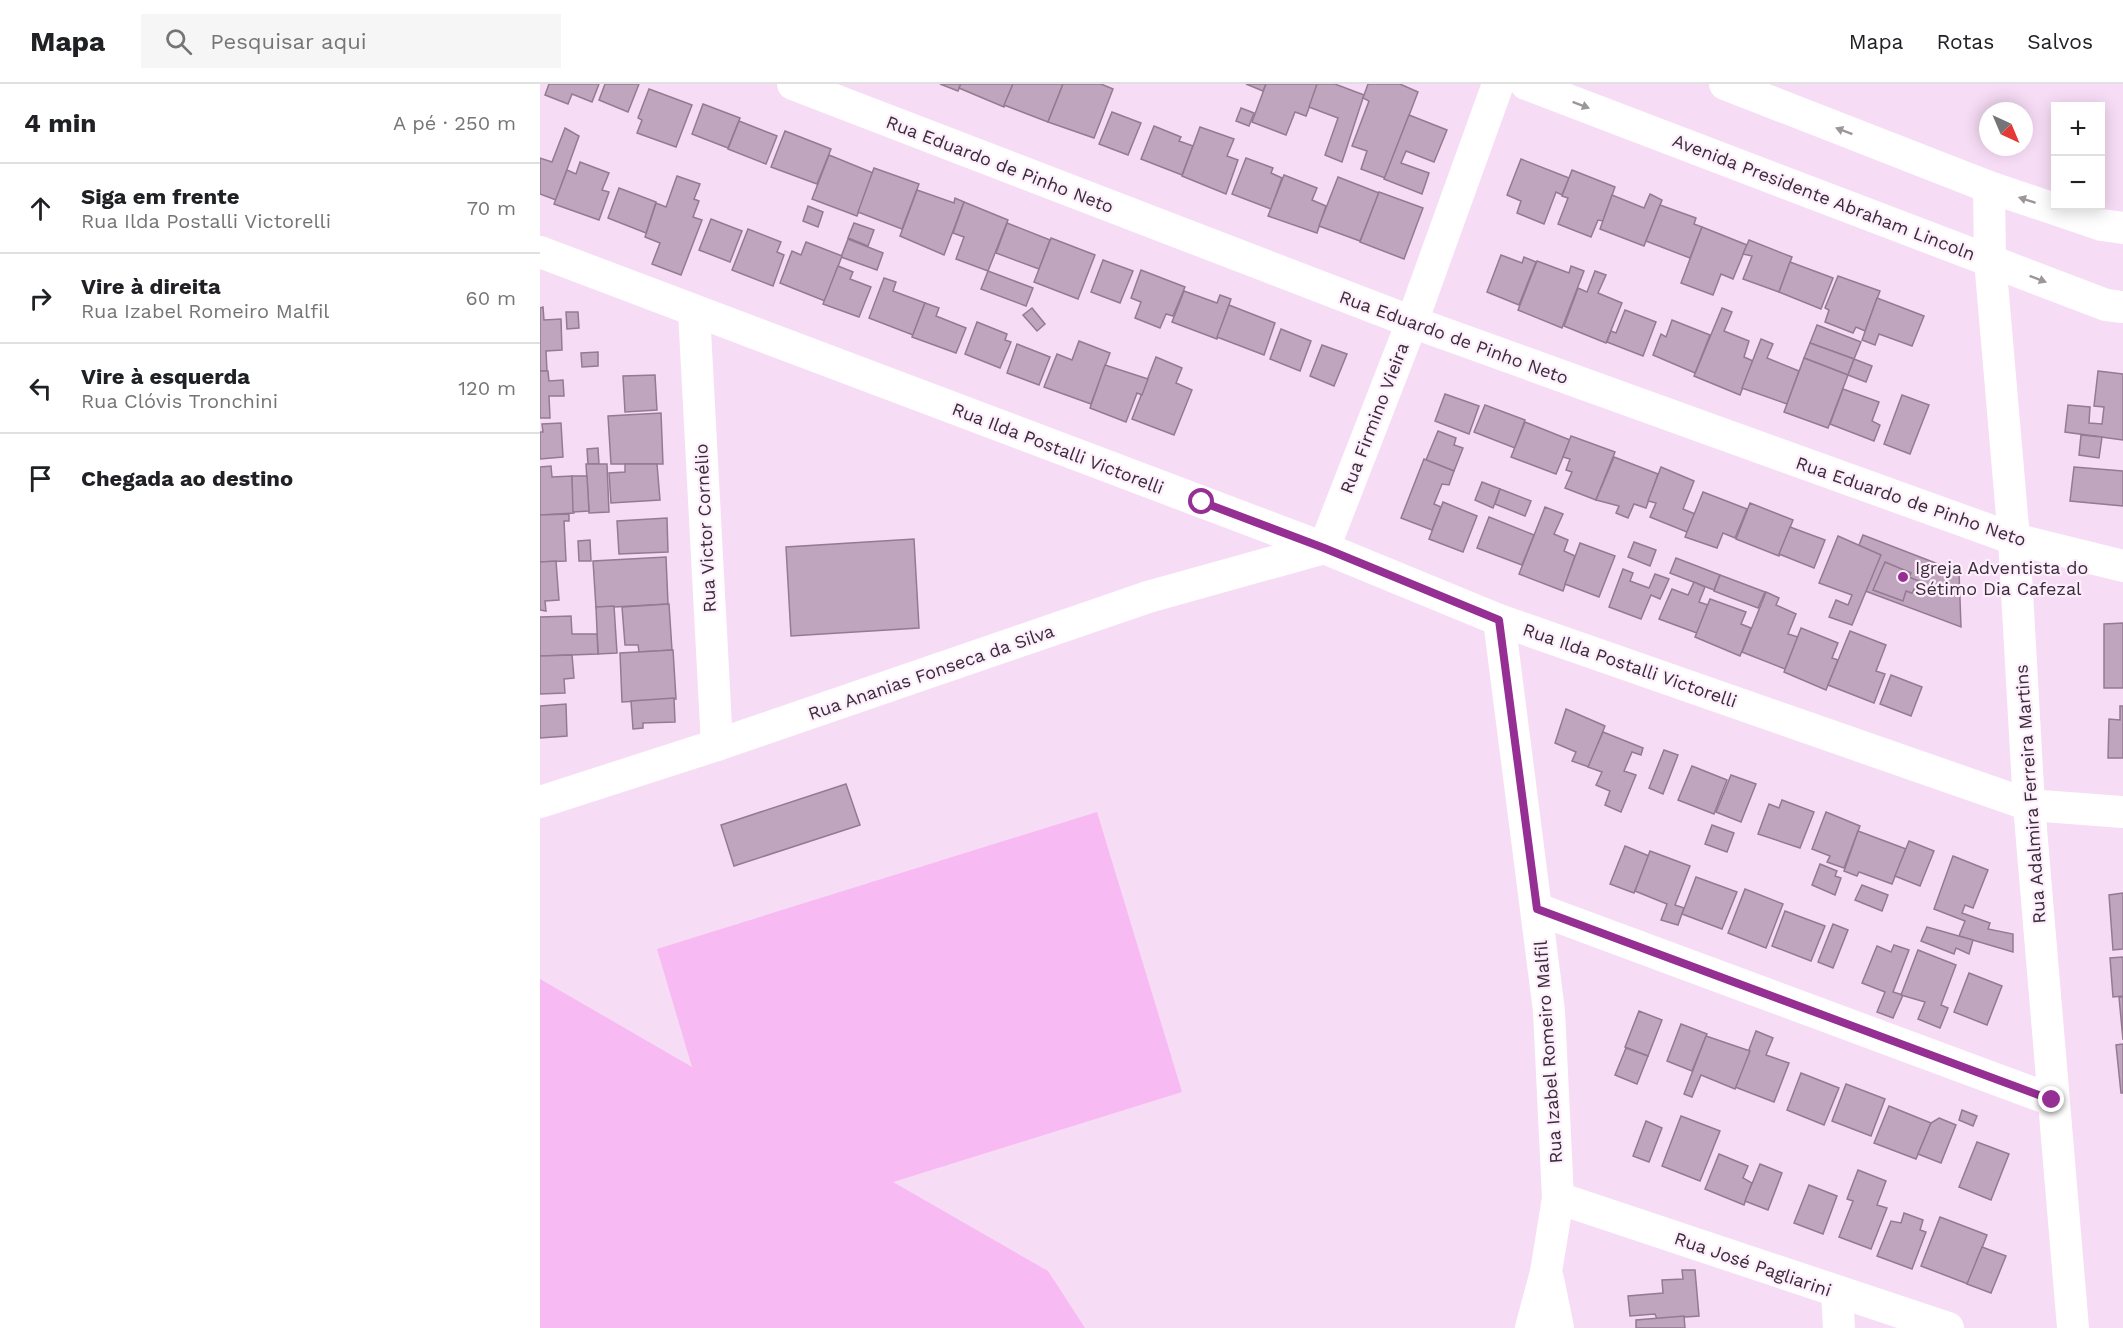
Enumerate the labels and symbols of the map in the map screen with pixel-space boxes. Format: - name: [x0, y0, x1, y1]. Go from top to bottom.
- one-way arrow: [1572, 101, 1590, 110]
- north arrow: [1979, 102, 2033, 156]
- street label: Rua Eduardo de Pinho Neto: [883, 111, 1117, 217]
- one-way arrow: [1835, 125, 1853, 135]
- street label: Avenida Presidente Abraham Lincoln: [1670, 129, 1978, 265]
- one-way arrow: [2018, 194, 2036, 204]
- one-way arrow: [2029, 274, 2047, 284]
- street label: Rua Eduardo de Pinho Neto: [1337, 286, 1571, 388]
- street label: Rua Firmino Vieira: [1335, 339, 1413, 497]
- street label: Rua Ilda Postalli Victorelli: [949, 398, 1167, 498]
- street label: Rua Victor Cornélio: [690, 443, 720, 613]
- street label: Rua Eduardo de Pinho Neto: [1793, 452, 2029, 550]
- route start: [1188, 488, 1214, 514]
- place label: Igreja Adventista do Sétimo Dia Cafezal: [1915, 557, 2088, 599]
- marker: Igreja Adventista do Sétimo Dia Cafezal: [1896, 570, 1910, 584]
- street label: Rua Ilda Postalli Victorelli: [1520, 618, 1740, 712]
- street label: Rua Ananias Fonseca da Silva: [805, 620, 1057, 724]
- street label: Rua Adalmira Ferreira Martins: [2010, 664, 2050, 924]
- street label: Rua Izabel Romeiro Malfil: [1530, 939, 1566, 1164]
- route end: [2038, 1086, 2064, 1112]
- street label: Rua José Pagliarini: [1672, 1227, 1834, 1301]

